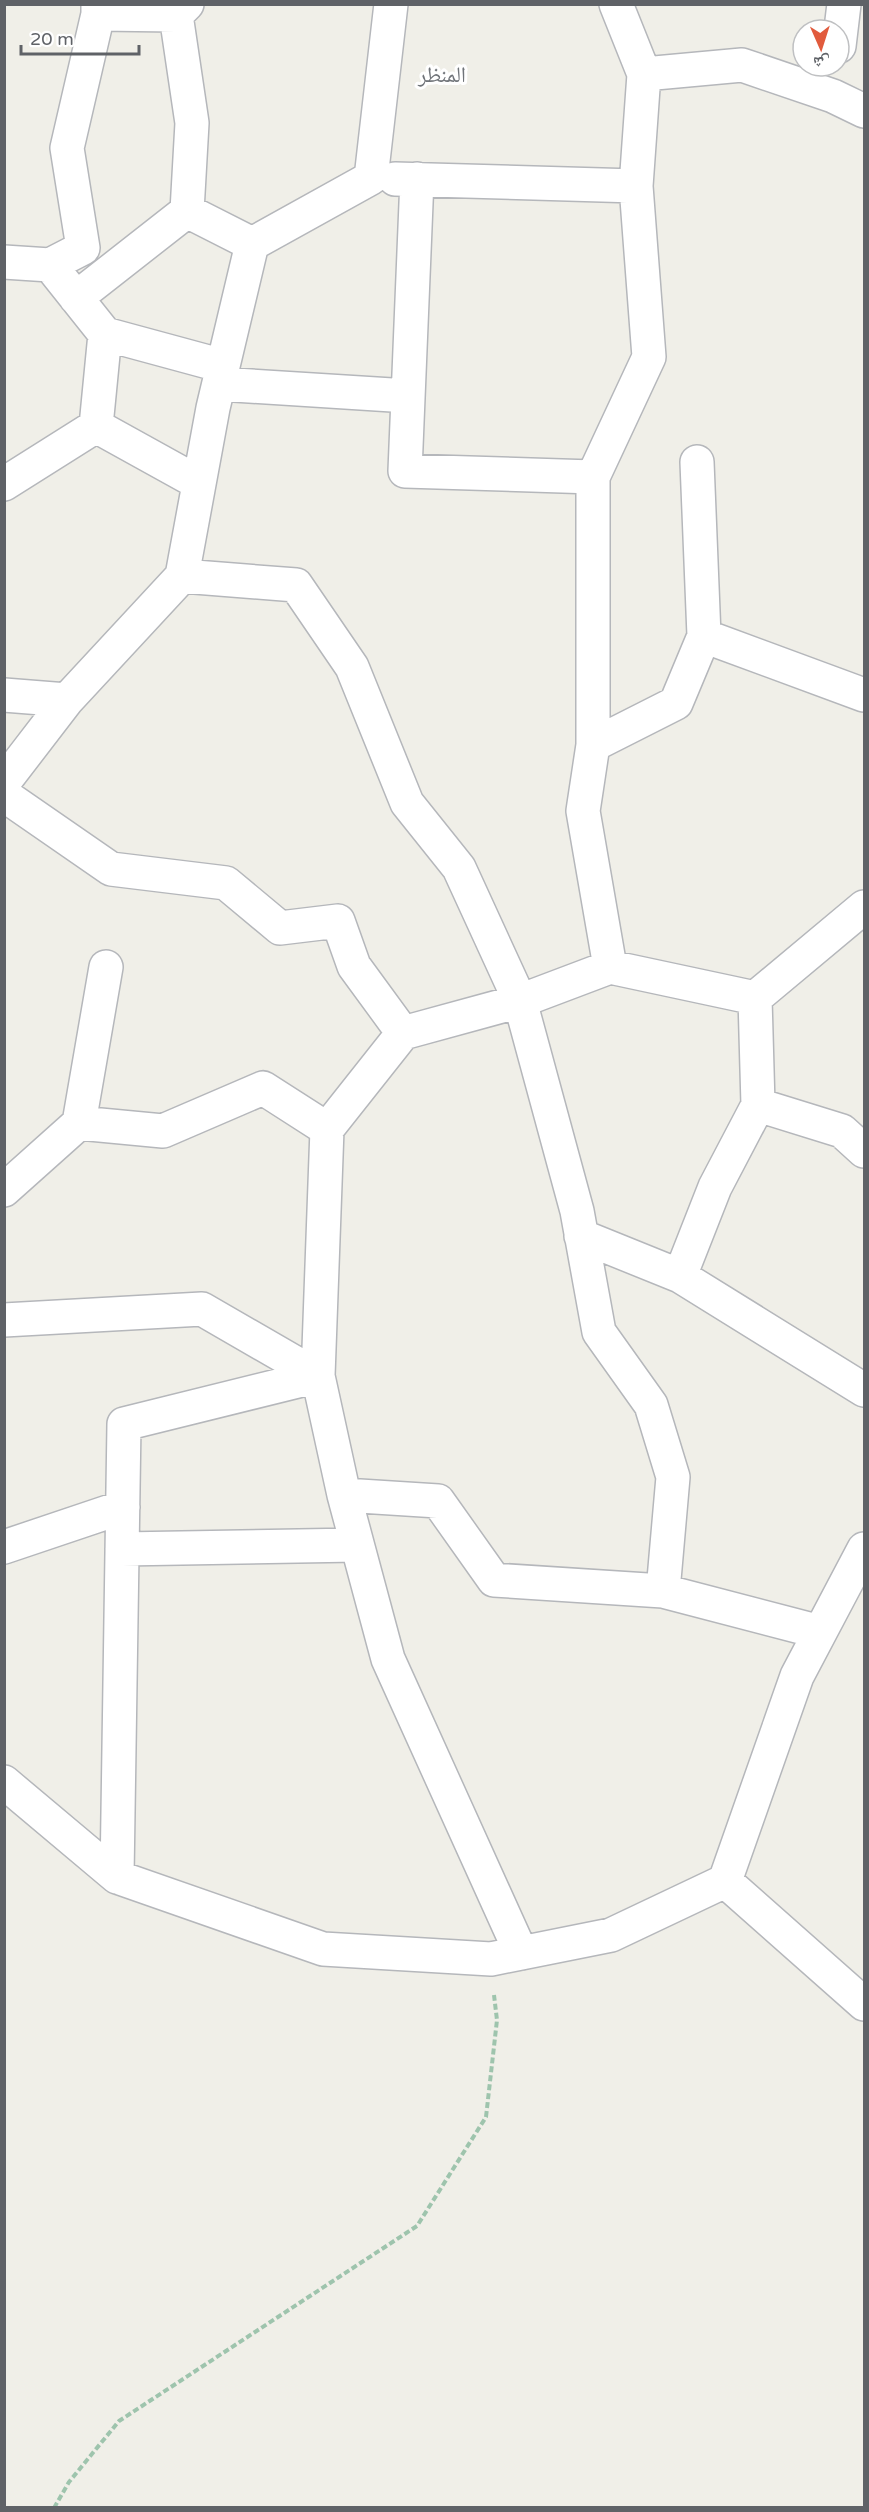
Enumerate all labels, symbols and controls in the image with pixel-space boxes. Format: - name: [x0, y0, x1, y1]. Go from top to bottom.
- scale bar: [21, 18, 140, 56]
- north arrow: [791, 18, 851, 78]
- text: 20 m: [30, 28, 74, 50]
- text: ش: [813, 52, 831, 72]
- district label: المنظر: [417, 62, 466, 88]

